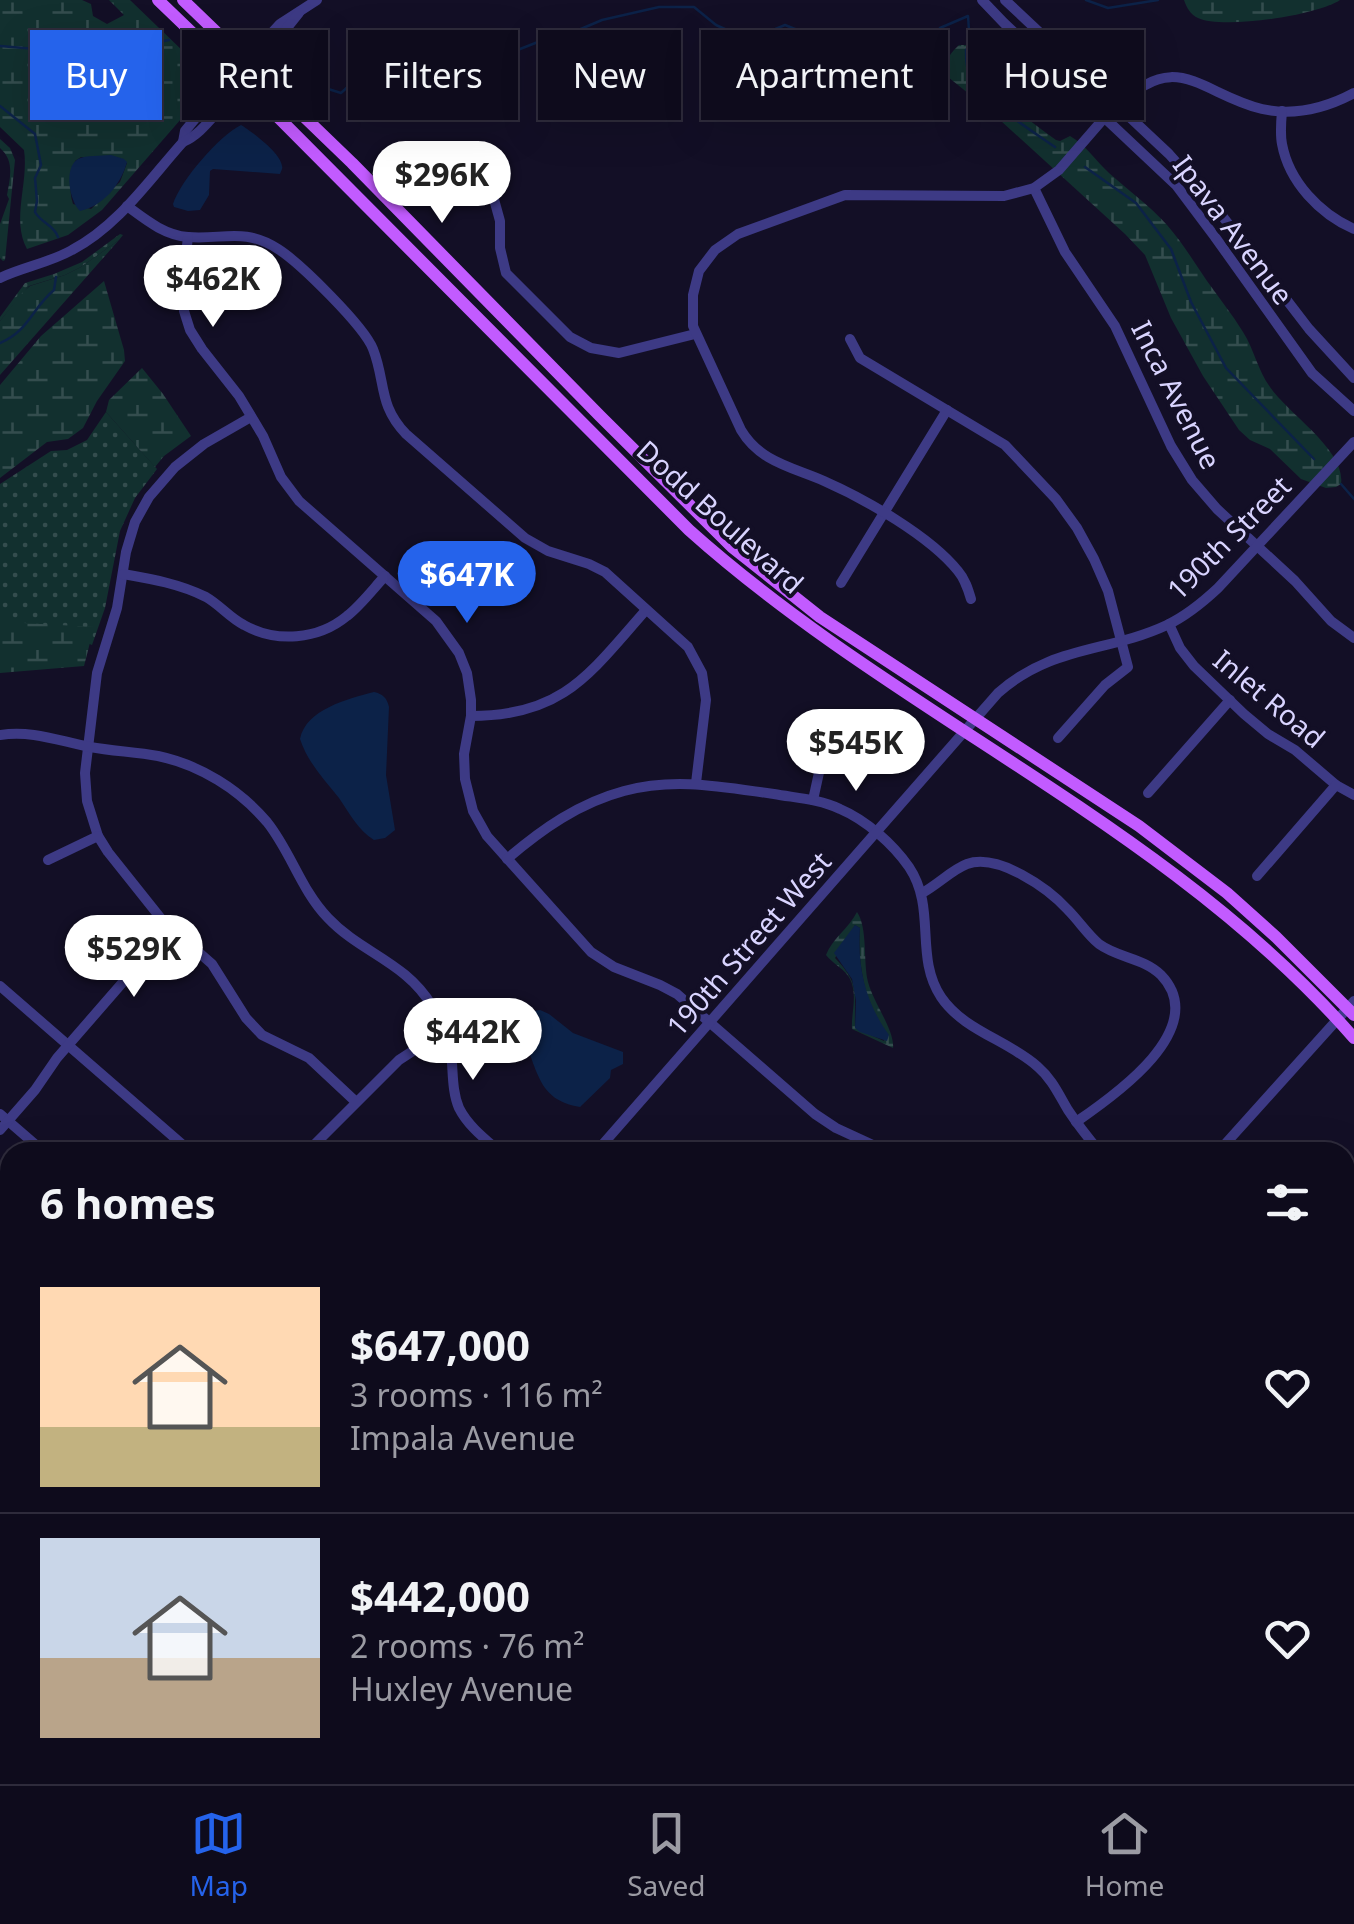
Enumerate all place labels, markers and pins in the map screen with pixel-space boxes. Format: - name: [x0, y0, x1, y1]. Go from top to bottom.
- pin: $296K: [372, 141, 512, 226]
- pin: $462K: [143, 245, 283, 330]
- pin: $647K: [397, 541, 537, 626]
- pin: $545K: [786, 709, 926, 794]
- pin: $529K: [64, 915, 204, 1000]
- pin: $442K: [403, 998, 543, 1083]

